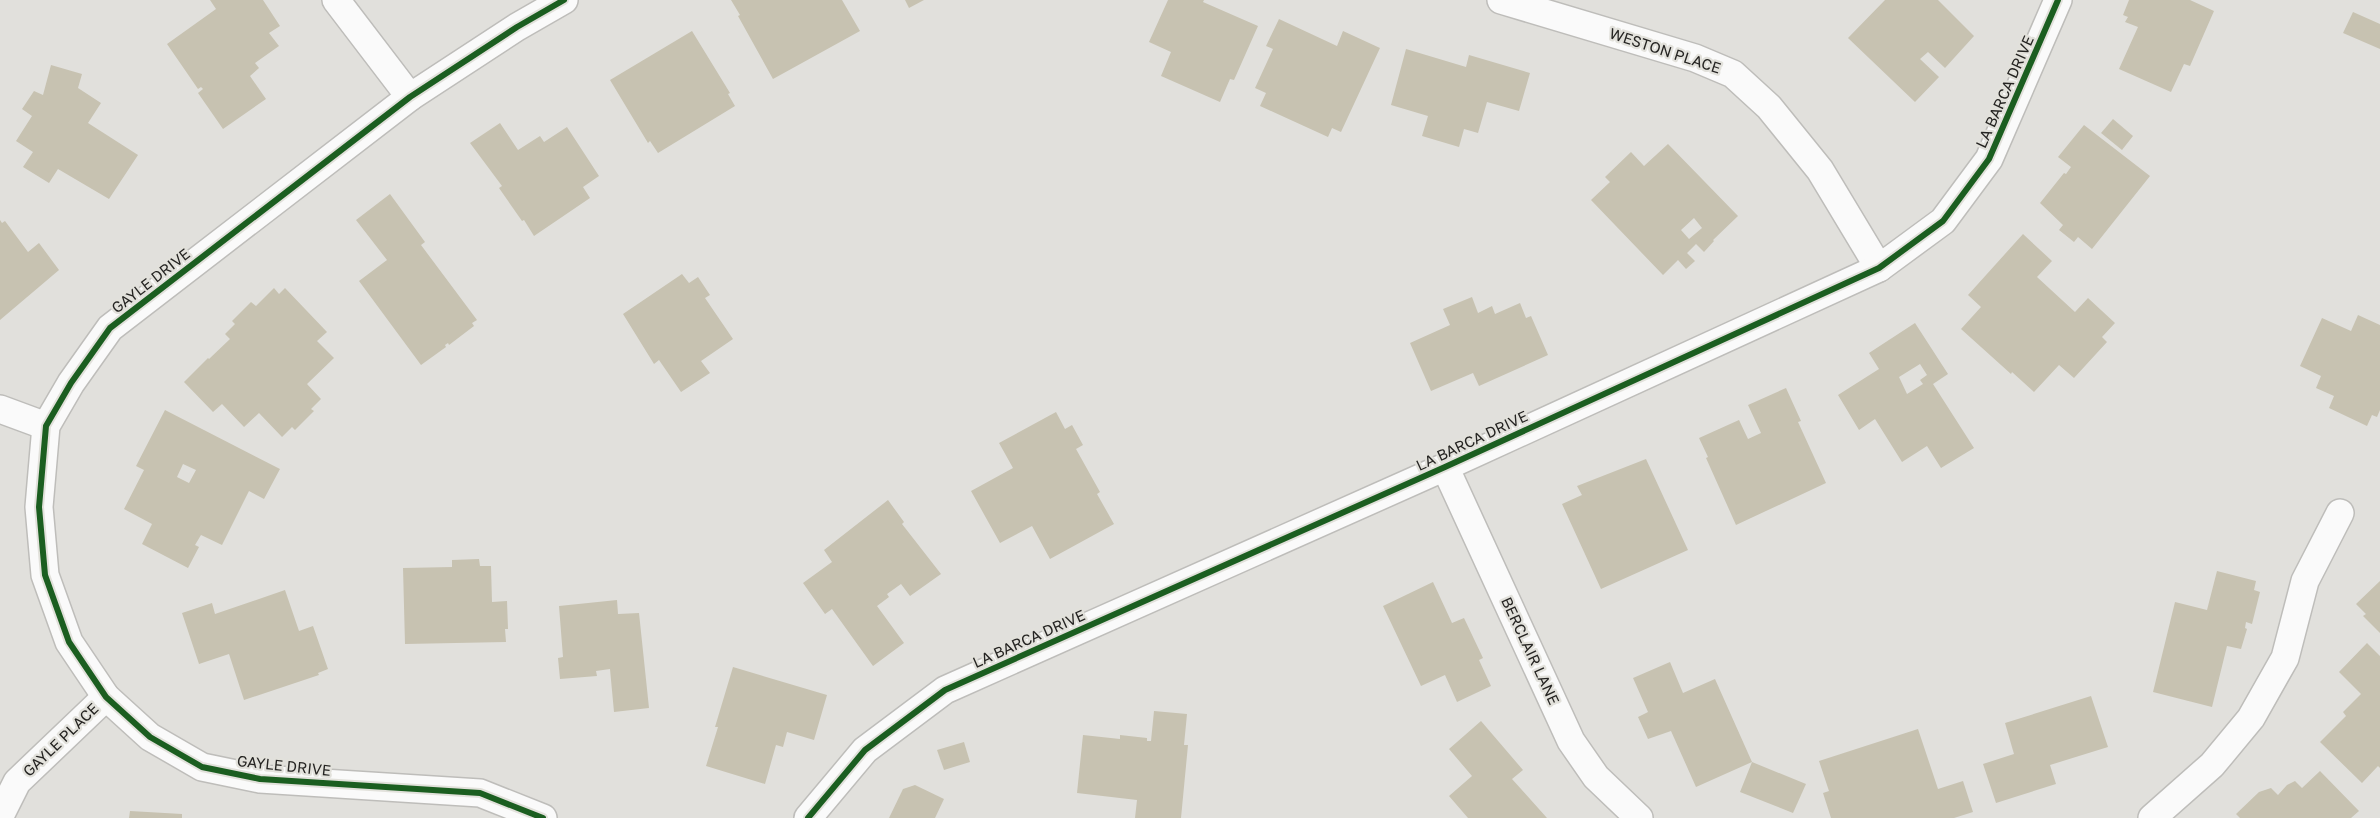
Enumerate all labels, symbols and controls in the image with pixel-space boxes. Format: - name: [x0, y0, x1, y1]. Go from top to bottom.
- street label: WESTON PLACE: [1607, 24, 1723, 77]
- street label: LA BARCA DRIVE: [1971, 33, 2037, 151]
- street label: GAYLE DRIVE: [108, 244, 193, 316]
- street label: LA BARCA DRIVE: [1413, 406, 1530, 474]
- street label: BERCLAIR LANE: [1498, 594, 1564, 707]
- street label: LA BARCA DRIVE: [970, 605, 1088, 671]
- street label: GAYLE PLACE: [19, 699, 102, 780]
- street label: GAYLE DRIVE: [236, 751, 332, 779]

